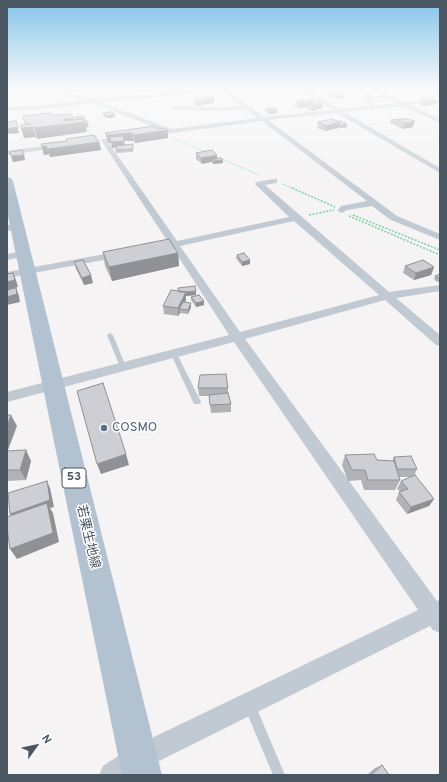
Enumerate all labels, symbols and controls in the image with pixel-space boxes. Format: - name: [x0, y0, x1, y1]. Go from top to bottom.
- place label: COSMO: [112, 420, 157, 436]
- marker: COSMO: [99, 423, 109, 433]
- road number: 53: [62, 468, 86, 488]
- street label: 若栗生地線: [72, 504, 102, 570]
- north arrow: [16, 726, 56, 766]
- text: N: [38, 732, 54, 747]

